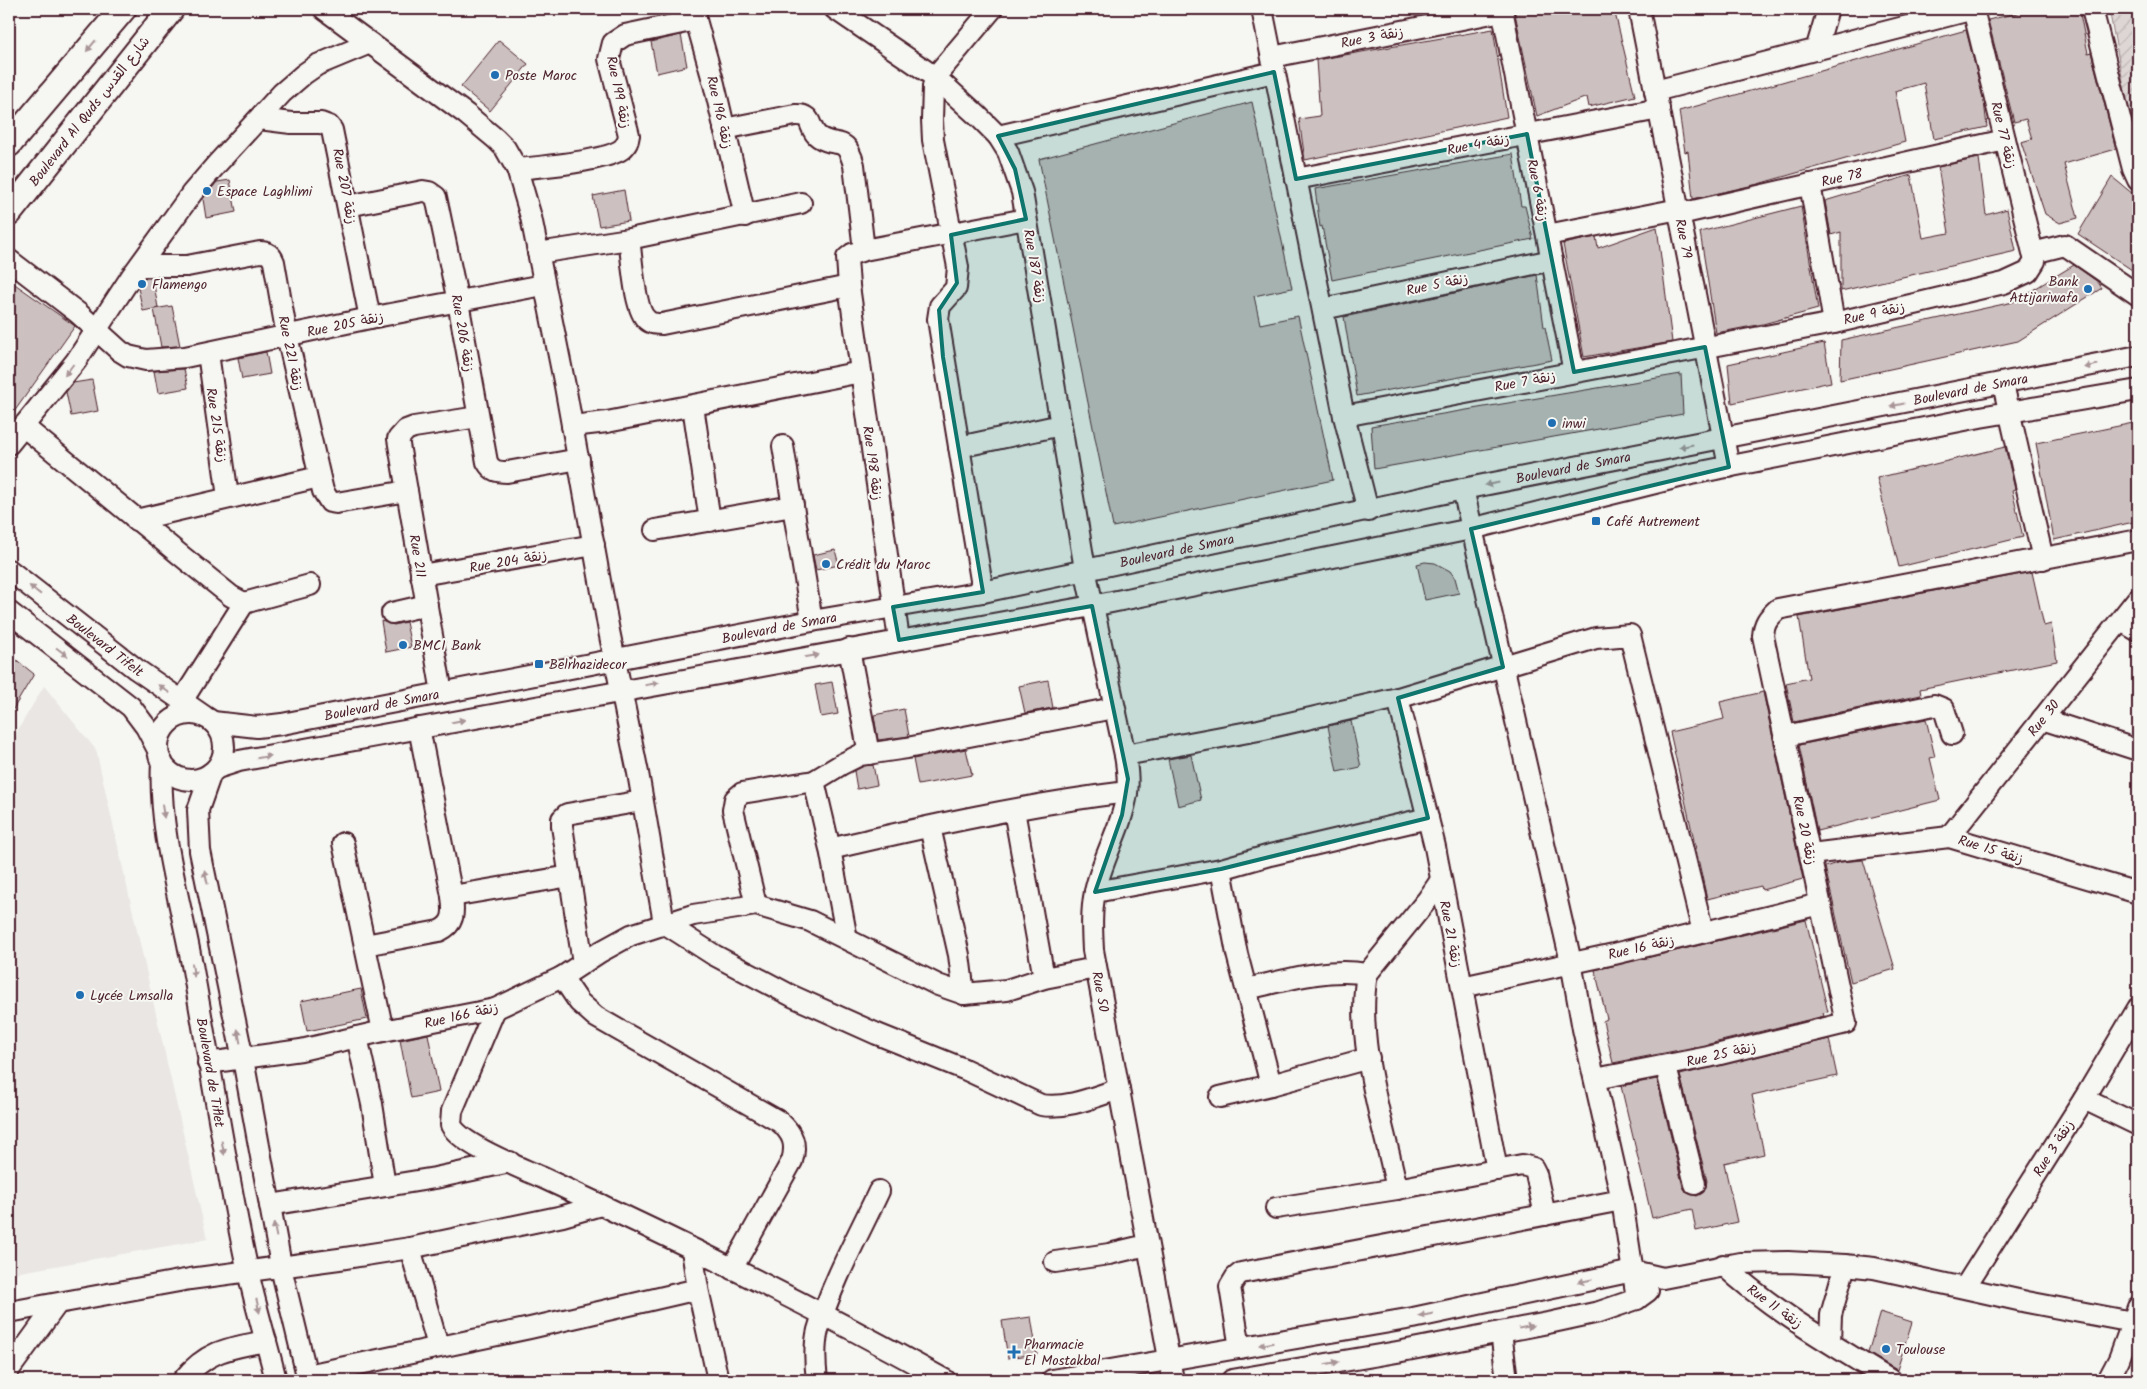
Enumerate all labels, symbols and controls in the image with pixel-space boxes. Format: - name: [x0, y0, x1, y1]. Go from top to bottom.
- street label: Rue 3 زنقة: [1339, 21, 1405, 55]
- street label: Boulevard Al Quds شارع القدس: [24, 32, 156, 192]
- one-way arrow: [86, 40, 97, 52]
- street label: Rue 199 زنقة: [600, 54, 636, 130]
- place label: Poste Maroc: [505, 65, 577, 87]
- marker: Poste Maroc: [489, 69, 501, 81]
- street label: Rue 196 زنقة: [700, 74, 738, 151]
- street label: Rue 77 زنقة: [1984, 99, 2022, 171]
- street label: Rue 4 زنقة: [1445, 128, 1511, 162]
- street label: Rue 207 زنقة: [326, 146, 362, 226]
- street label: Rue 6 زنقة: [1520, 157, 1554, 223]
- street label: Rue 78: [1819, 163, 1865, 193]
- place label: Espace Laghlimi: [217, 181, 313, 203]
- marker: Espace Laghlimi: [201, 185, 213, 197]
- street label: Rue 79: [1668, 217, 1698, 261]
- street label: Rue 187 زنقة: [1017, 227, 1051, 305]
- street label: Rue 5 زنقة: [1404, 268, 1470, 302]
- place label: Bank Attijariwafa: [2009, 271, 2078, 309]
- place label: Flamengo: [152, 274, 207, 296]
- marker: Flamengo: [136, 278, 148, 290]
- marker: Bank Attijariwafa: [2082, 283, 2094, 295]
- street label: Rue 206 زنقة: [444, 293, 480, 374]
- street label: Rue 9 زنقة: [1841, 296, 1907, 332]
- street label: Rue 205 زنقة: [305, 306, 386, 344]
- street label: Rue 221 زنقة: [271, 314, 309, 393]
- one-way arrow: [2083, 362, 2098, 370]
- one-way arrow: [64, 363, 75, 376]
- street label: Rue 7 زنقة: [1493, 365, 1558, 399]
- street label: Boulevard de Smara: [1911, 368, 2030, 412]
- street label: Rue 215 زنقة: [199, 386, 233, 464]
- one-way arrow: [1888, 401, 1904, 409]
- place label: inwi: [1562, 413, 1586, 435]
- marker: inwi: [1546, 417, 1558, 429]
- street label: Rue 198 زنقة: [856, 424, 888, 502]
- one-way arrow: [1677, 442, 1693, 450]
- street label: Boulevard de Smara: [1514, 446, 1633, 490]
- one-way arrow: [1483, 480, 1499, 488]
- place label: Café Autrement: [1606, 511, 1700, 533]
- marker: Café Autrement: [1590, 515, 1602, 527]
- street label: Boulevard de Smara: [1118, 528, 1236, 574]
- street label: Rue 211: [402, 533, 432, 580]
- street label: Rue 204 زنقة: [468, 544, 549, 580]
- place label: Crédit du Maroc: [836, 554, 931, 576]
- marker: Crédit du Maroc: [820, 558, 832, 570]
- one-way arrow: [29, 585, 42, 596]
- street label: Boulevard de Smara: [720, 607, 839, 650]
- street label: Boulevard Tifelt: [61, 609, 148, 683]
- place label: BMCI Bank: [413, 635, 481, 657]
- marker: BMCI Bank: [397, 639, 409, 651]
- one-way arrow: [55, 647, 68, 658]
- one-way arrow: [805, 651, 821, 659]
- place label: Belrhazidecor: [549, 654, 628, 676]
- marker: Belrhazidecor: [533, 658, 545, 670]
- one-way arrow: [645, 680, 661, 688]
- one-way arrow: [157, 684, 171, 694]
- street label: Boulevard de Smara: [322, 684, 441, 728]
- street label: Rue 30: [2022, 695, 2066, 742]
- one-way arrow: [451, 717, 466, 725]
- one-way arrow: [256, 752, 272, 760]
- street label: Rue 20 زنقة: [1786, 793, 1822, 867]
- one-way arrow: [159, 803, 167, 819]
- street label: Rue 15 زنقة: [1955, 830, 2026, 870]
- one-way arrow: [202, 869, 210, 884]
- street label: Rue 21 زنقة: [1433, 899, 1467, 970]
- street label: Rue 16 زنقة: [1606, 930, 1677, 966]
- one-way arrow: [190, 962, 198, 978]
- street label: Rue 50: [1085, 969, 1114, 1014]
- place label: Lycée Lmsalla: [90, 985, 173, 1007]
- marker: Lycée Lmsalla: [74, 989, 86, 1001]
- street label: Rue 166 زنقة: [422, 997, 500, 1035]
- street label: Boulevard de Tiflet: [190, 1016, 230, 1130]
- one-way arrow: [234, 1028, 242, 1044]
- street label: Rue 25 زنقة: [1684, 1036, 1758, 1074]
- street label: Rue 3 زنقة: [2028, 1116, 2080, 1181]
- one-way arrow: [220, 1140, 228, 1156]
- one-way arrow: [270, 1222, 278, 1238]
- one-way arrow: [1577, 1277, 1592, 1285]
- street label: Rue 11 زنقة: [1742, 1279, 1807, 1335]
- one-way arrow: [254, 1299, 262, 1314]
- one-way arrow: [1418, 1312, 1434, 1320]
- one-way arrow: [1518, 1323, 1533, 1331]
- place label: Pharmacie El Mostakbal: [1024, 1334, 1101, 1372]
- place label: Toulouse: [1896, 1339, 1946, 1361]
- one-way arrow: [1258, 1340, 1274, 1348]
- marker: Toulouse: [1880, 1343, 1892, 1355]
- marker: Pharmacie El Mostakbal: [1008, 1346, 1020, 1358]
- one-way arrow: [1324, 1359, 1340, 1367]

